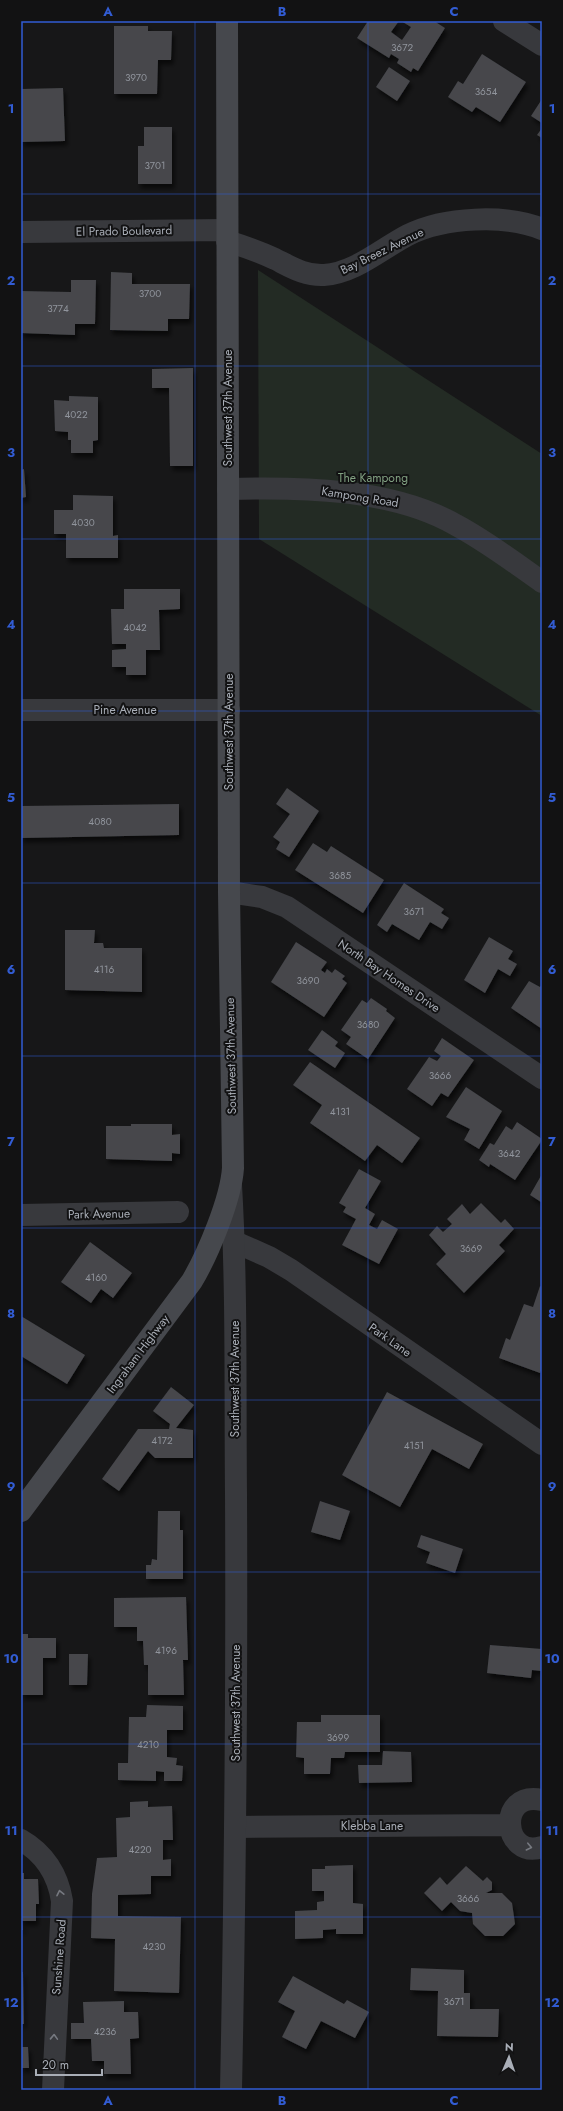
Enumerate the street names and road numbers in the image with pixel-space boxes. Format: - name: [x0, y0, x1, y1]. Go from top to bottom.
- street label: El Prado Boulevard: [76, 221, 172, 241]
- street label: Bay Breez Avenue: [337, 223, 427, 279]
- street label: Southwest 37th Avenue: [219, 350, 237, 466]
- street label: Kampong Road: [320, 482, 400, 512]
- street label: Southwest 37th Avenue: [220, 674, 238, 790]
- street label: Pine Avenue: [93, 701, 157, 719]
- street label: North Bay Homes Drive: [334, 935, 444, 1017]
- street label: Southwest 37th Avenue: [221, 997, 241, 1115]
- street label: Park Avenue: [68, 1204, 130, 1224]
- street label: Ingraham Highway: [102, 1310, 174, 1397]
- street label: Park Lane: [365, 1319, 415, 1361]
- street label: Southwest 37th Avenue: [226, 1321, 244, 1437]
- street label: Southwest 37th Avenue: [227, 1645, 245, 1761]
- street label: Klebba Lane: [341, 1817, 403, 1835]
- street label: Sunshine Road: [47, 1919, 71, 1995]

